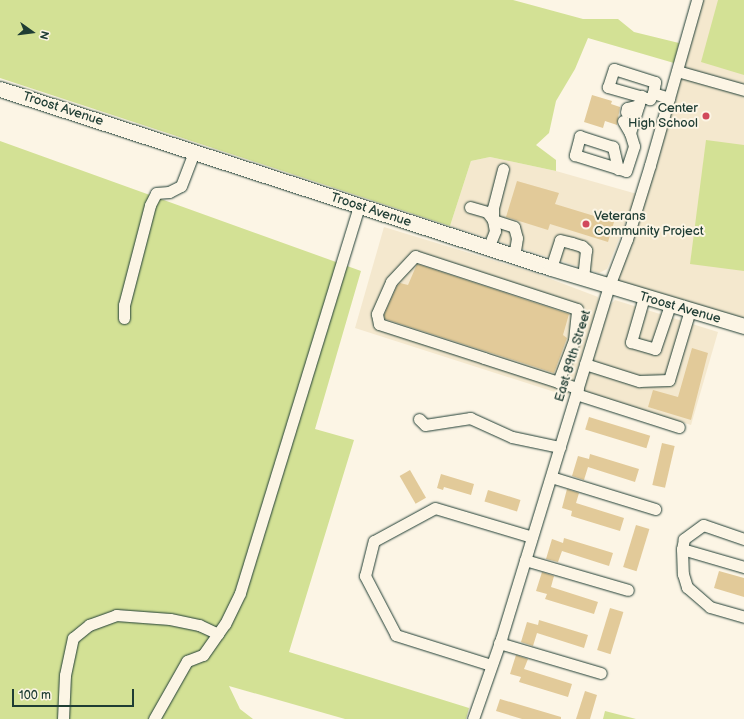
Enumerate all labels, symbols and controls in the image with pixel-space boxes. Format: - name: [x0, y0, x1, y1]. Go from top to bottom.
- north arrow: [12, 12, 52, 52]
- text: N: [37, 29, 51, 41]
- street label: Troost Avenue: [21, 89, 105, 129]
- place label: Center High School: [628, 101, 698, 132]
- marker: Center High School: [701, 111, 711, 121]
- street label: Troost Avenue: [329, 190, 413, 230]
- place label: Veterans Community Project: [594, 209, 704, 240]
- marker: Veterans Community Project: [581, 219, 591, 229]
- street label: Troost Avenue: [638, 289, 722, 327]
- street label: East 89th Street: [552, 308, 594, 404]
- scale bar: [14, 681, 136, 707]
- text: 100 m: [19, 688, 51, 703]

